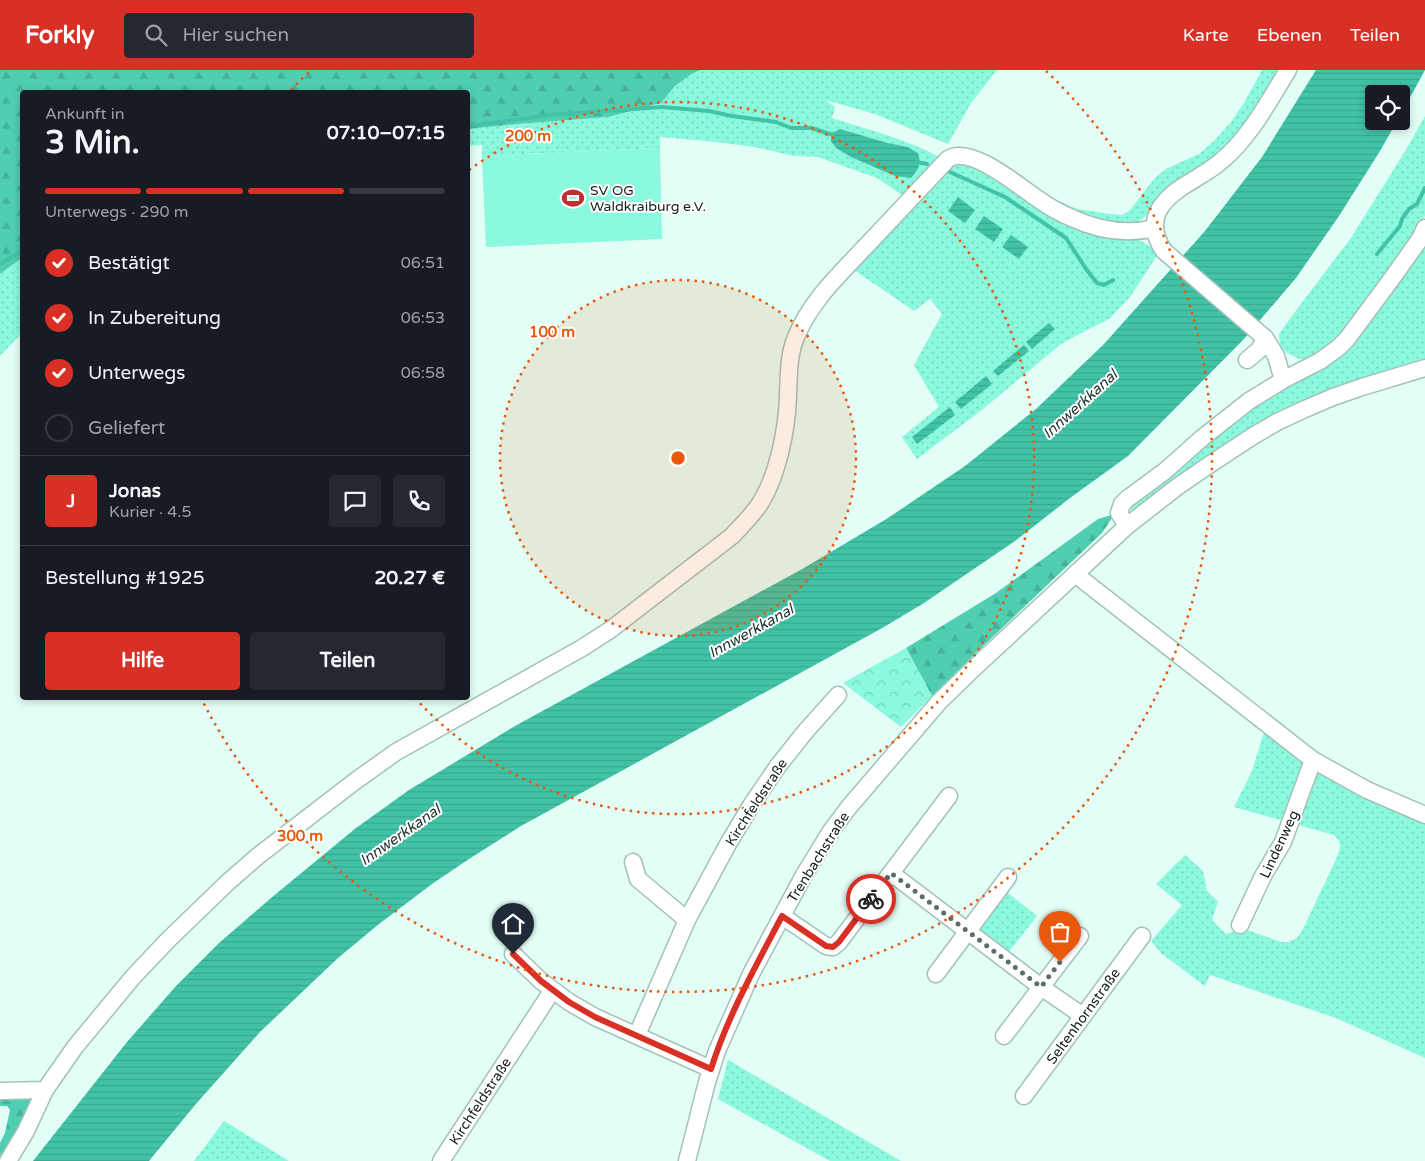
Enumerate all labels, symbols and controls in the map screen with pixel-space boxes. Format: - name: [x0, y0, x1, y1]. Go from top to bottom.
- search box: [124, 13, 474, 58]
- text: Forkly: [25, 21, 94, 50]
- icon: search: [142, 21, 170, 49]
- text: Hier suchen: [182, 24, 289, 46]
- text: Karte: [1183, 24, 1229, 46]
- text: Ebenen: [1257, 24, 1322, 46]
- text: Teilen: [1350, 24, 1400, 46]
- map controls: [1365, 85, 1410, 130]
- button: locate: [1365, 85, 1410, 130]
- text: Ankunft in: [45, 104, 125, 124]
- text: 07:10–07:15: [327, 122, 445, 144]
- text: 3 Min.: [45, 124, 140, 162]
- text: 200 m: [505, 127, 551, 145]
- place label: SV OG Waldkraiburg e.V.: [590, 182, 706, 215]
- sports icon: SV OG Waldkraiburg e.V.: [560, 185, 586, 211]
- text: Unterwegs · 290 m: [45, 202, 188, 222]
- icon: check: [45, 249, 73, 277]
- text: Bestätigt: [88, 252, 170, 274]
- text: 06:51: [401, 253, 445, 273]
- icon: check: [45, 304, 73, 332]
- text: In Zubereitung: [88, 307, 221, 329]
- text: 06:53: [401, 308, 445, 328]
- text: 100 m: [529, 323, 575, 341]
- icon: check: [45, 359, 73, 387]
- text: Unterwegs: [88, 362, 185, 384]
- text: 06:58: [401, 363, 445, 383]
- water label: Innwerkkanal: [1039, 364, 1123, 442]
- text: Geliefert: [88, 417, 165, 439]
- centre of rings: [669, 449, 687, 467]
- button: chat: [329, 475, 381, 527]
- button: phone: [393, 475, 445, 527]
- text: Jonas: [109, 480, 161, 502]
- text: J: [67, 490, 75, 512]
- text: Kurier · 4.5: [109, 502, 192, 522]
- text: Bestellung #1925: [45, 567, 205, 589]
- text: 20.27 €: [374, 567, 445, 589]
- water label: Innwerkkanal: [705, 599, 799, 662]
- button: Hilfe: [45, 632, 240, 690]
- button: Teilen: [250, 632, 445, 690]
- street label: Kirchfeldstraße: [722, 755, 791, 849]
- water label: Innwerkkanal: [356, 799, 446, 869]
- street label: Lindenweg: [1256, 808, 1303, 881]
- street label: Trenbachstraße: [784, 809, 853, 906]
- text: 300 m: [277, 827, 323, 845]
- courier: [846, 874, 896, 924]
- icon: bike: [857, 885, 885, 913]
- pin: [492, 903, 534, 954]
- icon: home: [499, 910, 527, 938]
- pin: [1039, 911, 1081, 962]
- icon: bag: [1046, 918, 1074, 946]
- street label: Seltenhornstraße: [1043, 965, 1124, 1068]
- street label: Kirchfeldstraße: [446, 1054, 515, 1148]

